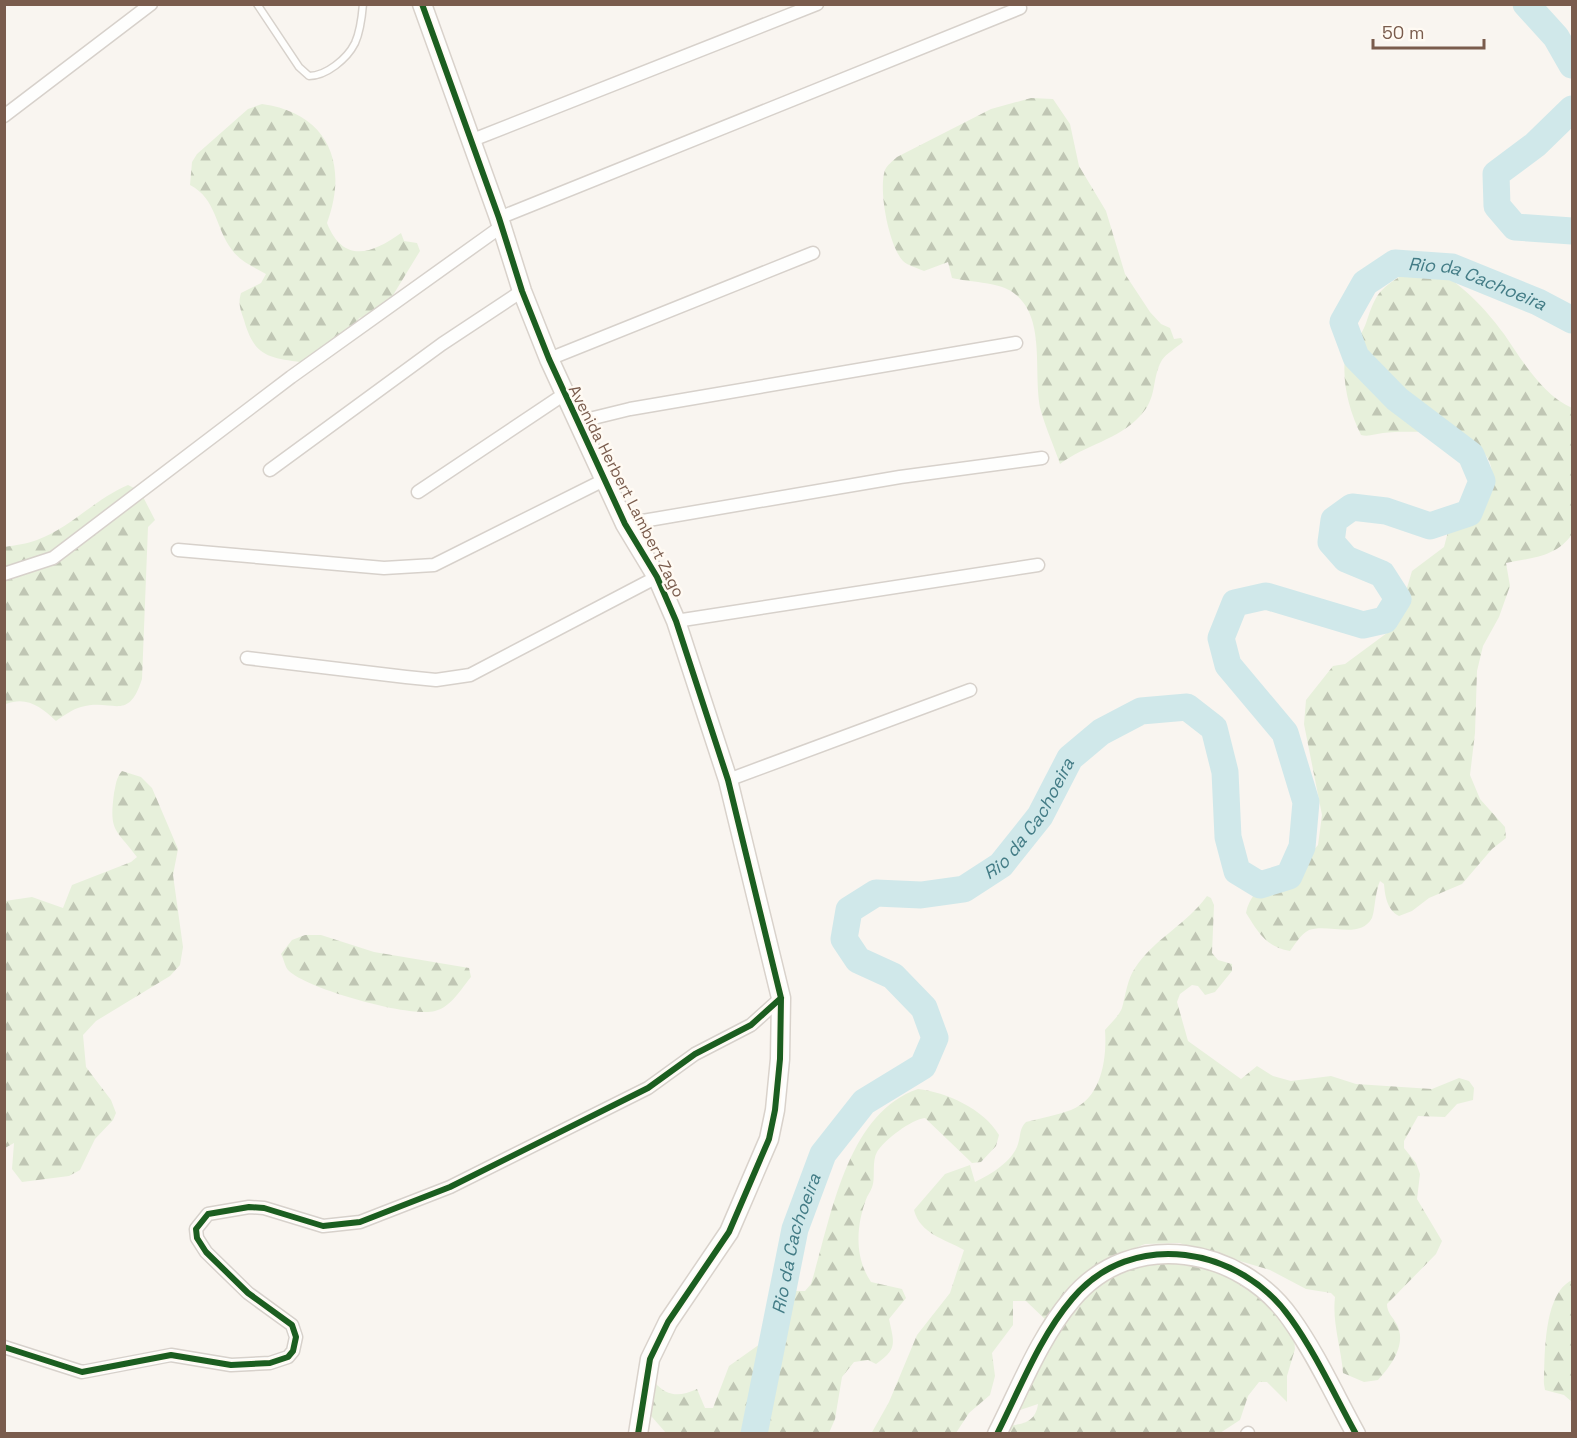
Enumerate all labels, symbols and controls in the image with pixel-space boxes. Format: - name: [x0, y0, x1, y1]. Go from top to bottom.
- scale bar: [1373, 12, 1484, 50]
- text: 50 m: [1382, 21, 1424, 44]
- water label: Rio da Cachoeira: [1407, 252, 1551, 316]
- street label: Avenida Herbert Lambert Zago: [564, 382, 689, 601]
- water label: Rio da Cachoeira: [979, 753, 1079, 884]
- water label: Rio da Cachoeira: [766, 1170, 826, 1316]

